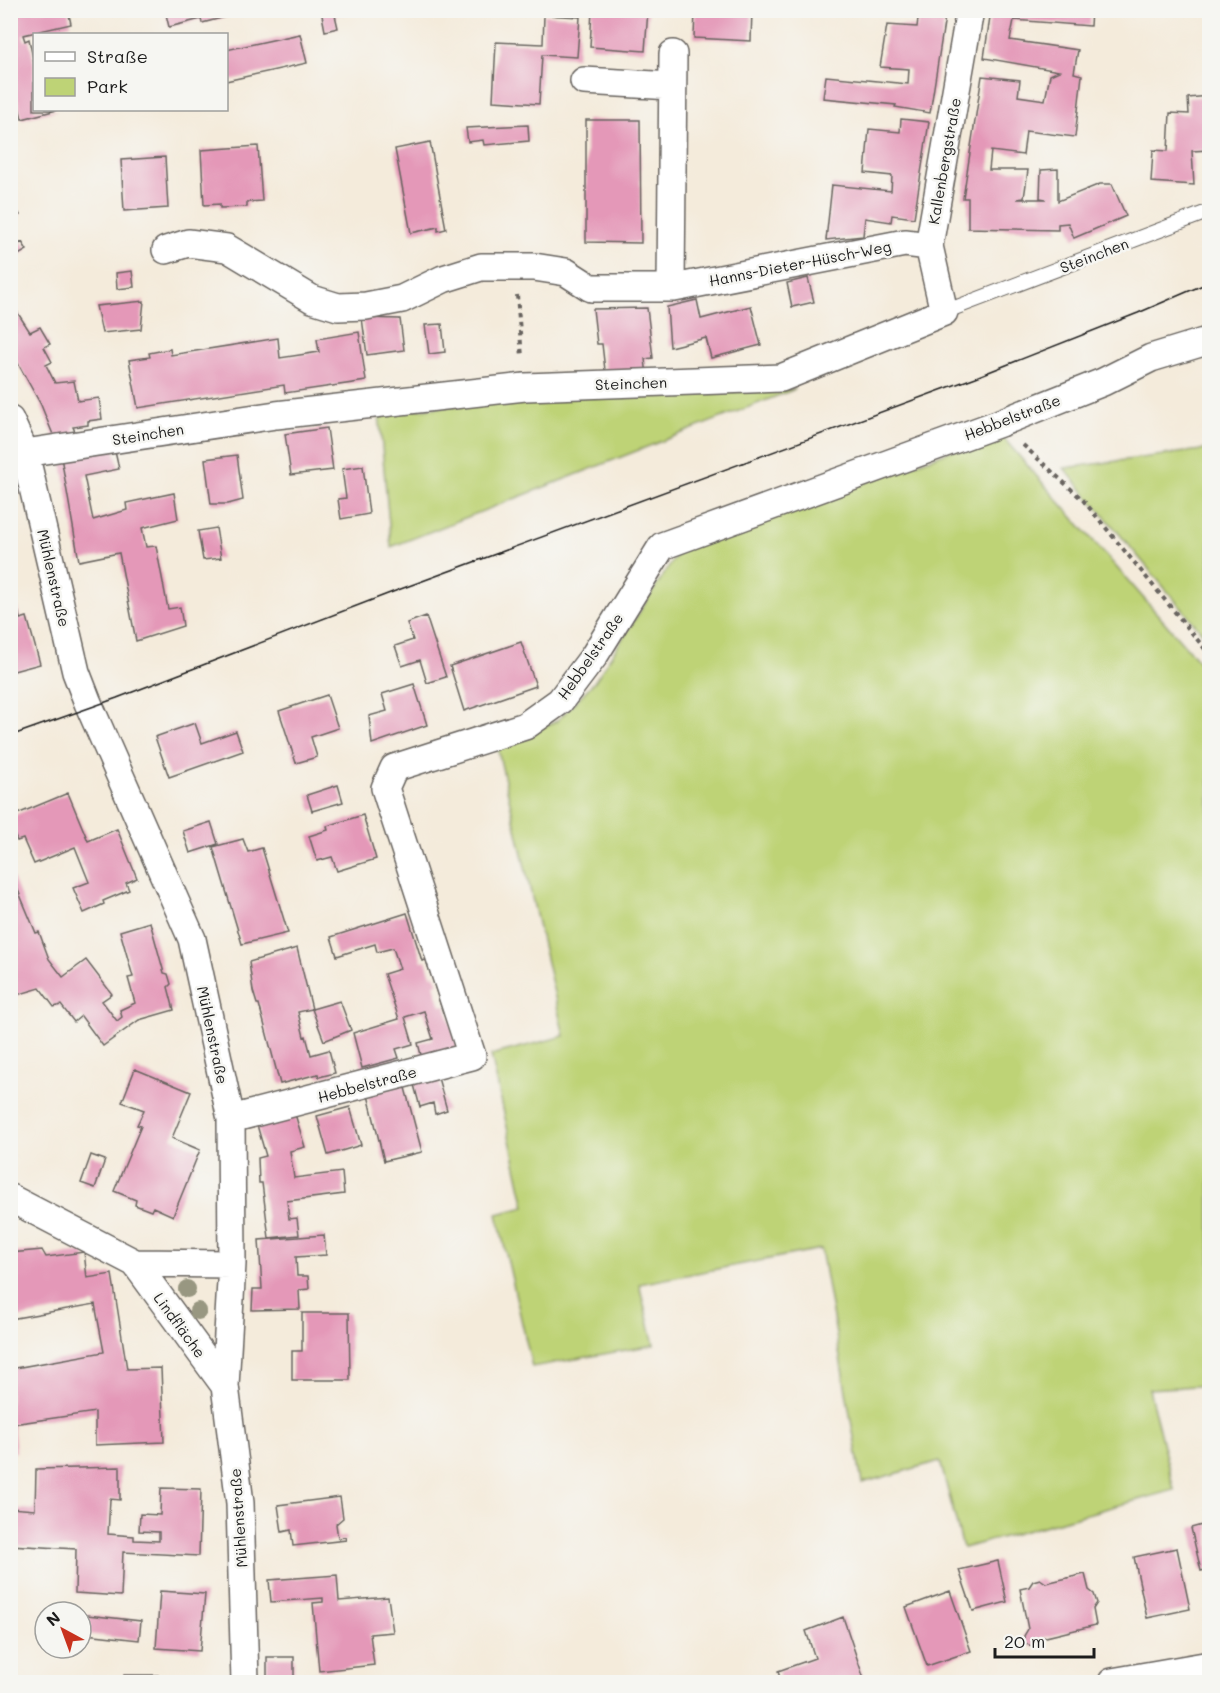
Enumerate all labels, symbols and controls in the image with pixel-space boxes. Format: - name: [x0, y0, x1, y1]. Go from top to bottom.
- legend: [33, 33, 228, 111]
- text: Straße: [87, 44, 148, 68]
- text: Park: [87, 74, 128, 98]
- street label: Kallenbergstraße: [923, 96, 965, 226]
- street label: Steinchen: [1057, 233, 1131, 277]
- street label: Hanns-Dieter-Hüsch-Weg: [707, 235, 893, 290]
- street label: Steinchen: [595, 372, 667, 394]
- street label: Hebbelstraße: [961, 389, 1063, 445]
- street label: Steinchen: [111, 418, 185, 450]
- street label: Mühlenstraße: [33, 527, 75, 629]
- street label: Hebbelstraße: [553, 609, 627, 703]
- street label: Mühlenstraße: [193, 984, 233, 1086]
- street label: Hebbelstraße: [315, 1061, 419, 1107]
- street label: Lindfläche: [150, 1288, 210, 1362]
- street label: Mühlenstraße: [225, 1468, 251, 1568]
- north arrow: [33, 1600, 93, 1660]
- text: N: [41, 1606, 64, 1630]
- scale bar: [995, 1621, 1094, 1659]
- text: 20 m: [1004, 1629, 1045, 1653]

